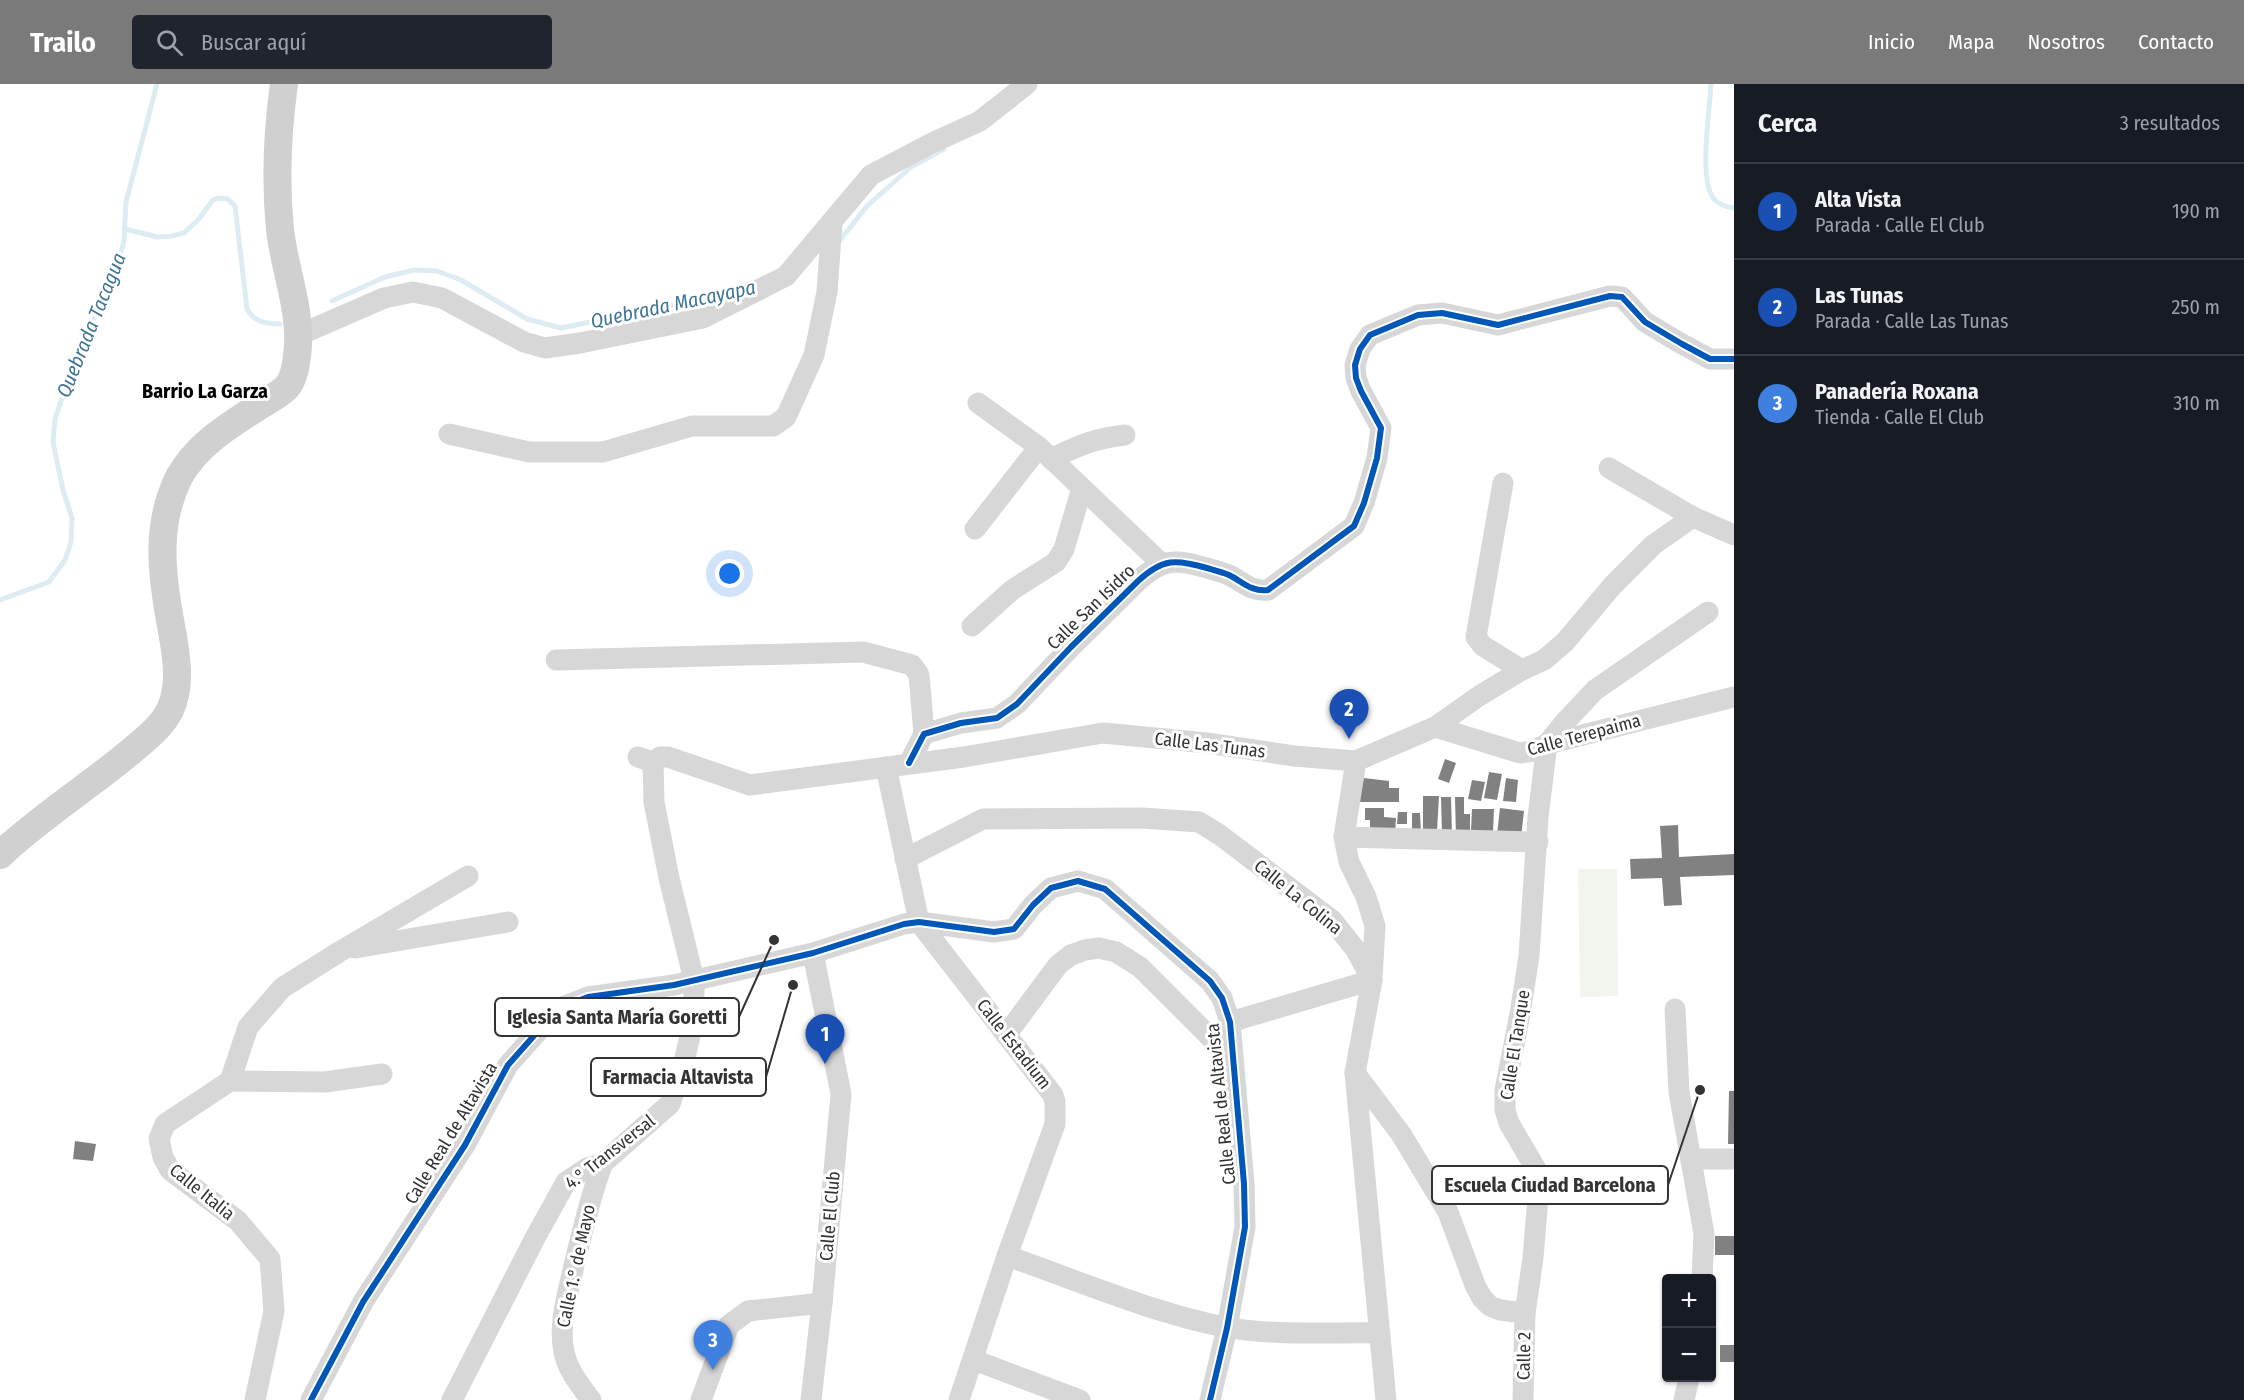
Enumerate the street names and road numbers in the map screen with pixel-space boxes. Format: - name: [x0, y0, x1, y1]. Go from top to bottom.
- street label: Calle San Isidro: [1043, 560, 1139, 654]
- street label: Calle Terepaima: [1525, 709, 1643, 761]
- street label: Calle Las Tunas: [1153, 727, 1267, 763]
- street label: Calle La Colina: [1250, 855, 1347, 939]
- street label: Calle El Tanque: [1495, 988, 1535, 1102]
- street label: Calle Estadium: [972, 995, 1056, 1093]
- street label: Calle Real de Altavista: [1202, 1022, 1240, 1186]
- street label: Calle Real de Altavista: [400, 1058, 502, 1208]
- street label: 4.° Transversal: [561, 1110, 660, 1194]
- street label: Calle Italia: [165, 1159, 239, 1225]
- street label: Calle El Club: [815, 1170, 845, 1262]
- street label: Calle 1.° de Mayo: [552, 1202, 600, 1330]
- street label: Calle 2: [1513, 1332, 1535, 1380]

